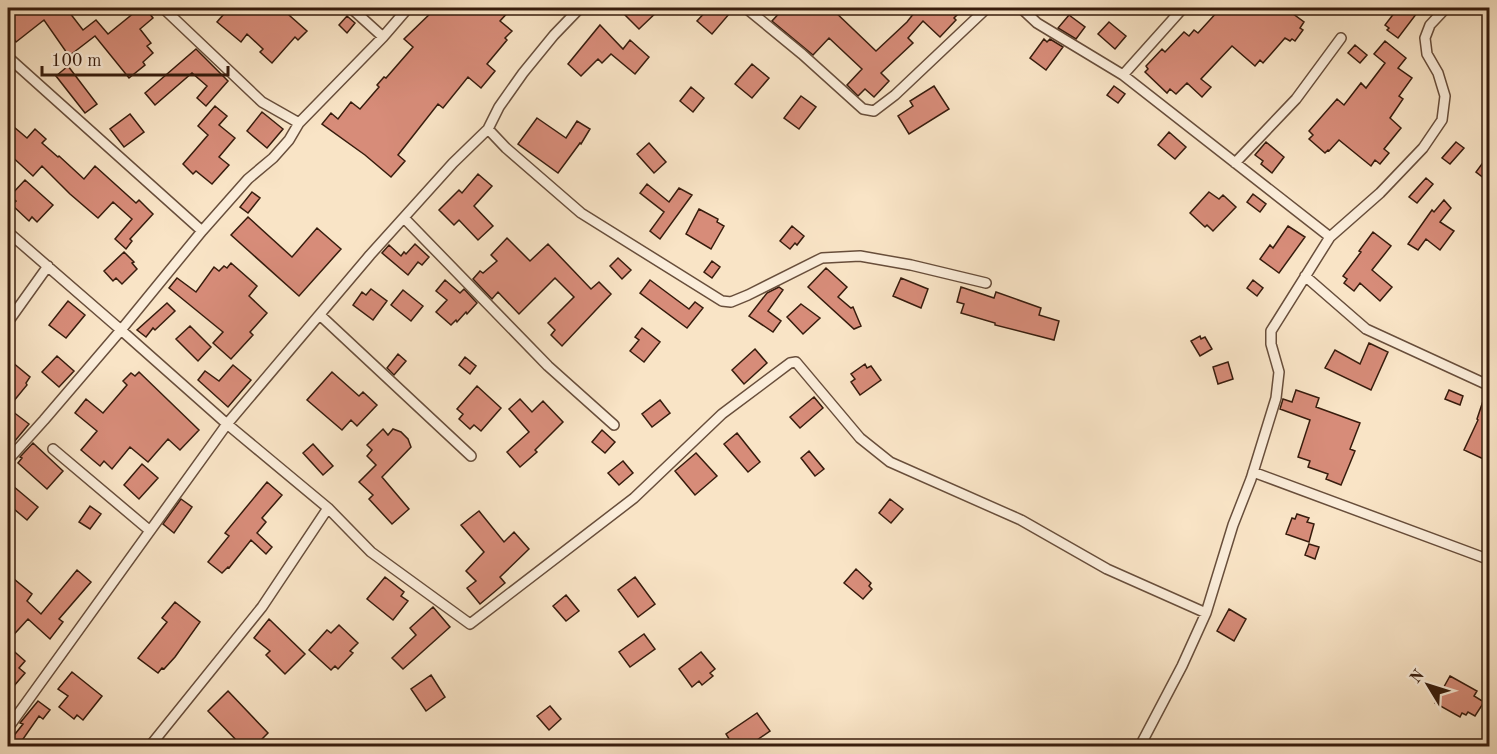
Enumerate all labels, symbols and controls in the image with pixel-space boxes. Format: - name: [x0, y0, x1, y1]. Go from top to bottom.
- scale bar: [42, 39, 228, 77]
- text: 100 m: [51, 52, 102, 70]
- north arrow: [1398, 655, 1458, 715]
- text: N: [1408, 667, 1428, 687]

